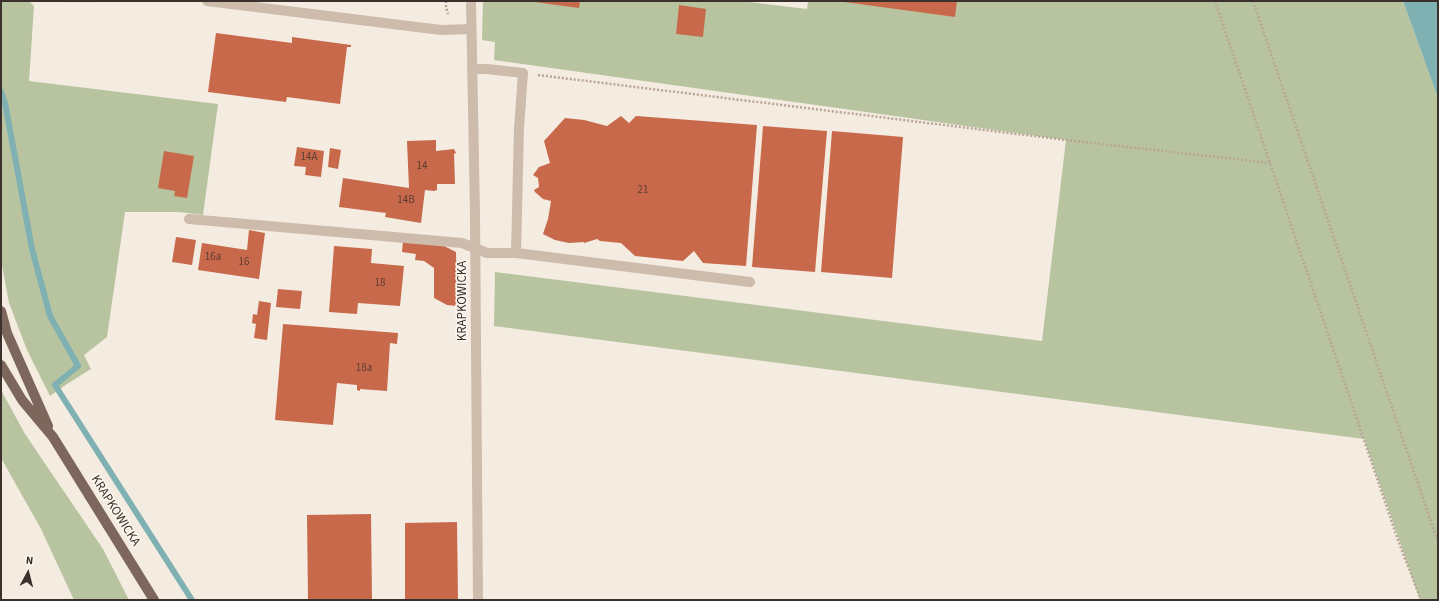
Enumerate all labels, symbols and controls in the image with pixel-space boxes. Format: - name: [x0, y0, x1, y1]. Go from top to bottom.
- house number: 14A: [301, 151, 317, 165]
- house number: 14: [417, 160, 427, 174]
- house number: 21: [638, 184, 648, 198]
- house number: 14B: [397, 194, 415, 208]
- house number: 16a: [205, 251, 221, 265]
- house number: 16: [239, 256, 249, 270]
- street label: KRAPKOWICKA: [455, 261, 471, 341]
- house number: 18: [375, 277, 385, 291]
- house number: 18a: [356, 362, 372, 376]
- street label: KRAPKOWICKA: [87, 473, 143, 549]
- north arrow: [8, 553, 48, 593]
- text: N: [25, 553, 34, 568]

